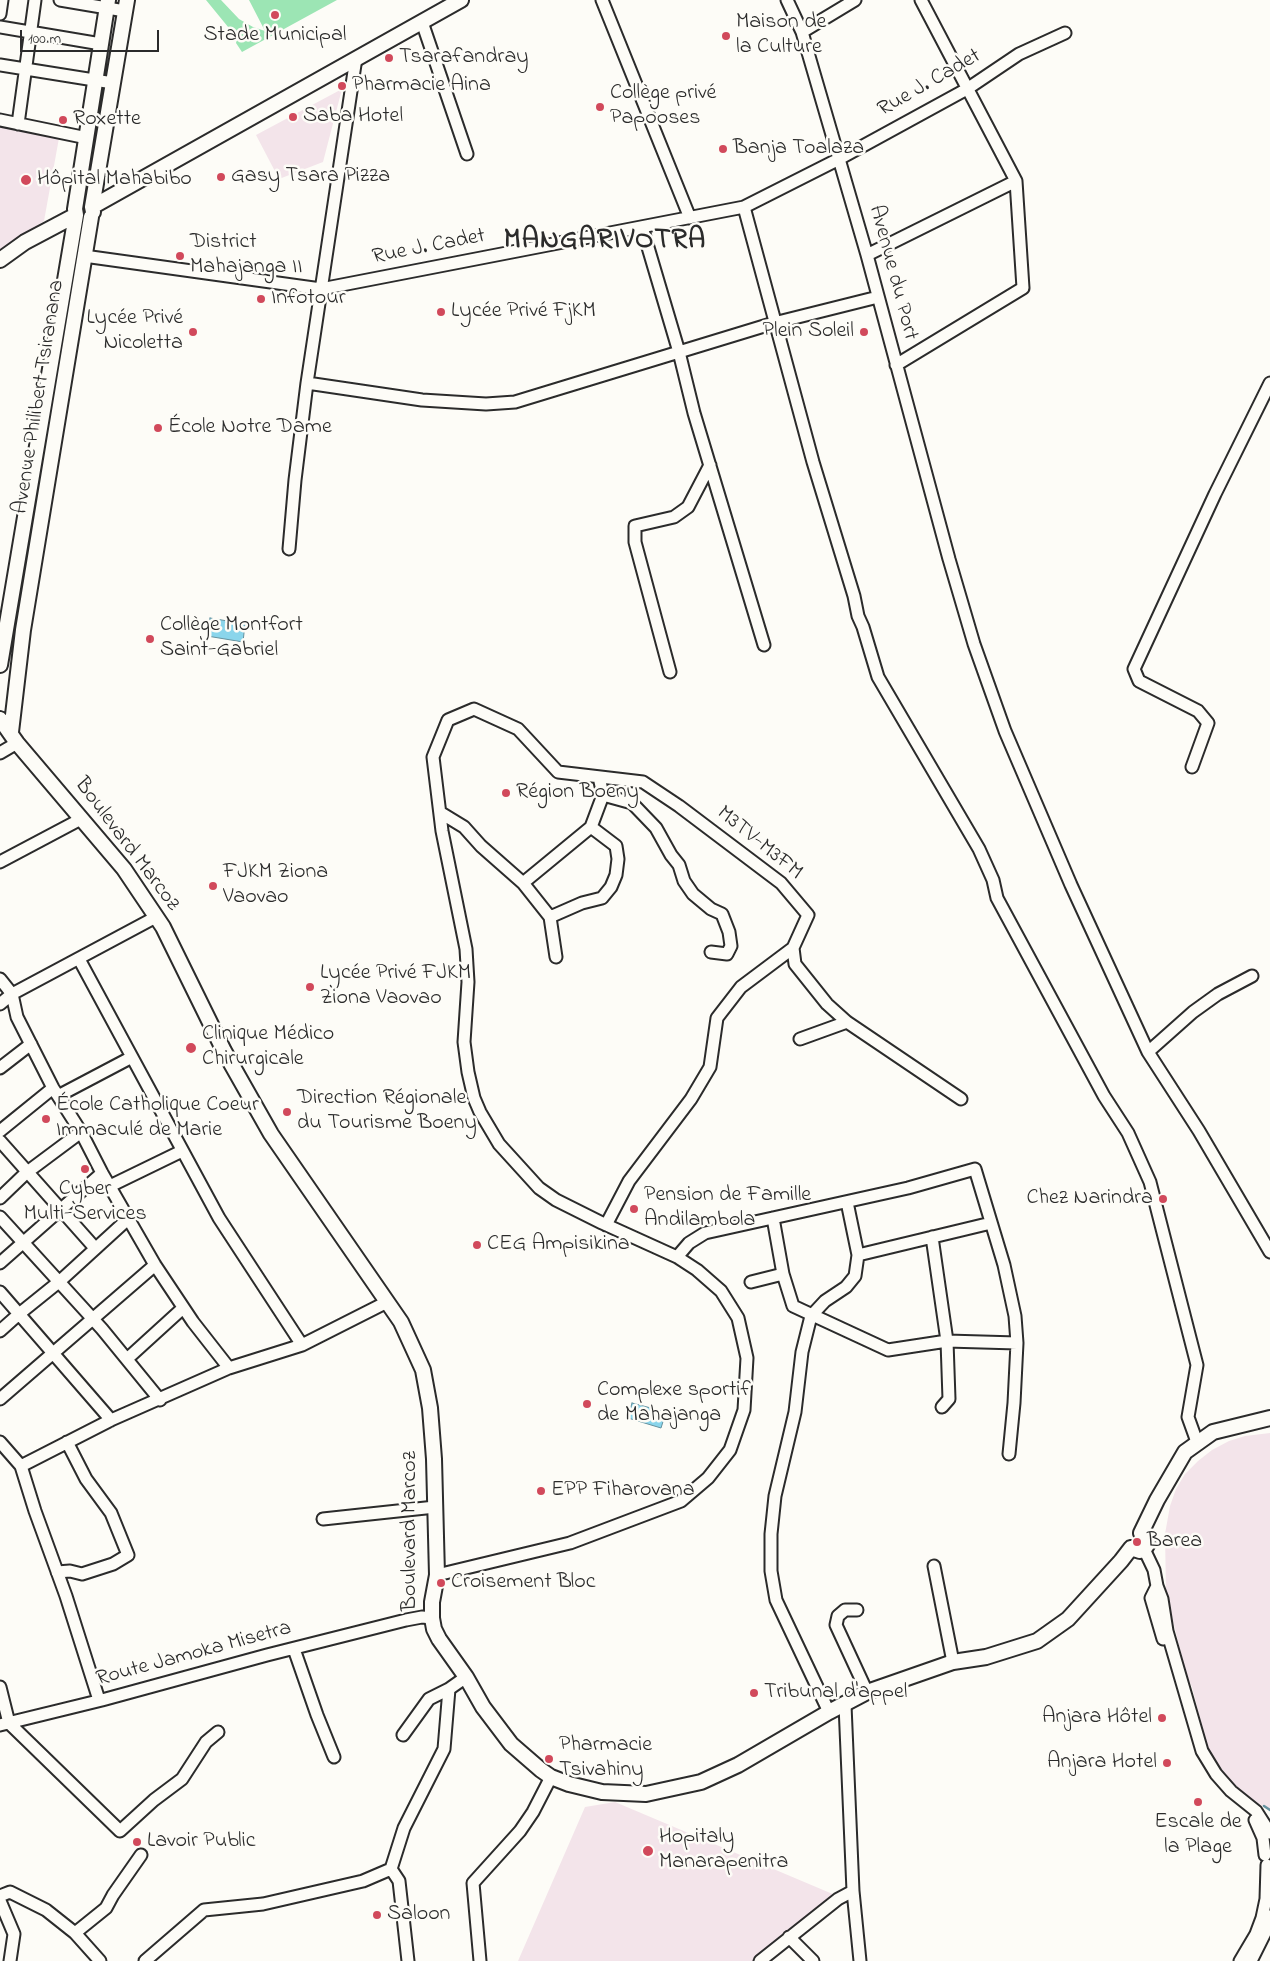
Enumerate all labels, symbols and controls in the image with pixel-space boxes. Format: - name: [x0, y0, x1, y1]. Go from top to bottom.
- marker: Stade Municipal: [269, 9, 281, 21]
- place label: Maison de la Culture: [736, 10, 826, 61]
- scale bar: [22, 20, 161, 52]
- place label: Stade Municipal: [203, 23, 347, 49]
- text: 100 m: [28, 28, 61, 50]
- marker: Maison de la Culture: [720, 30, 732, 42]
- street label: Rue J. Cadet: [874, 44, 986, 124]
- place label: Tsarafandray: [399, 45, 529, 71]
- marker: Tsarafandray: [383, 52, 395, 64]
- place label: Pharmacie Aina: [352, 73, 491, 99]
- marker: Pharmacie Aina: [336, 80, 348, 92]
- place label: Collège privé Papooses: [610, 81, 716, 132]
- marker: Collège privé Papooses: [594, 101, 606, 113]
- place label: Saba Hotel: [303, 104, 403, 130]
- place label: Roxette: [73, 107, 141, 133]
- marker: Saba Hotel: [287, 111, 299, 123]
- marker: Roxette: [57, 114, 69, 126]
- place label: Banja Toalaza: [733, 136, 864, 162]
- marker: Banja Toalaza: [717, 143, 729, 155]
- place label: Gasy Tsara Pizza: [231, 164, 390, 190]
- place label: Hôpital Mahabibo: [37, 167, 192, 193]
- marker: Gasy Tsara Pizza: [215, 171, 227, 183]
- marker: Hôpital Mahabibo: [19, 173, 33, 187]
- street label: Avenue du Port: [861, 203, 923, 343]
- street label: Rue J. Cadet: [370, 224, 488, 272]
- district label: MANGARIVOTRA: [502, 225, 708, 259]
- place label: District Mahajanga II: [190, 230, 302, 282]
- marker: District Mahajanga II: [174, 250, 186, 262]
- street label: Avenue Philibert Tsiranana: [8, 278, 72, 516]
- place label: Infotour: [271, 286, 346, 312]
- marker: Infotour: [255, 293, 267, 305]
- place label: Lycée Privé FjKM: [451, 299, 596, 325]
- place label: Lycée Privé Nicoletta: [86, 306, 183, 358]
- marker: Lycée Privé FjKM: [435, 306, 447, 318]
- place label: Plein Soleil: [763, 319, 854, 345]
- marker: Lycée Privé Nicoletta: [187, 326, 199, 338]
- marker: Plein Soleil: [858, 326, 870, 338]
- place label: École Notre Dame: [168, 415, 332, 441]
- marker: École Notre Dame: [152, 422, 164, 434]
- place label: Collège Montfort Saint-Gabriel: [160, 613, 303, 664]
- marker: Collège Montfort Saint-Gabriel: [144, 633, 156, 645]
- street label: Boulevard Marcoz: [67, 773, 185, 917]
- place label: Région Boeny: [516, 780, 639, 806]
- marker: Région Boeny: [500, 787, 512, 799]
- street label: M3TV-M3FM: [710, 801, 808, 887]
- place label: FJKM Ziona Vaovao: [223, 860, 328, 911]
- marker: FJKM Ziona Vaovao: [207, 880, 219, 892]
- place label: Lycée Privé FJKM Ziona Vaovao: [320, 961, 471, 1012]
- marker: Lycée Privé FJKM Ziona Vaovao: [304, 981, 316, 993]
- place label: Clinique Médico Chirurgicale: [202, 1022, 334, 1074]
- marker: Clinique Médico Chirurgicale: [184, 1041, 198, 1055]
- place label: Direction Régionale du Tourisme Boeny: [297, 1086, 477, 1138]
- place label: École Catholique Coeur Immaculé de Marie: [56, 1093, 259, 1144]
- marker: Direction Régionale du Tourisme Boeny: [281, 1106, 293, 1118]
- marker: École Catholique Coeur Immaculé de Marie: [40, 1113, 52, 1125]
- marker: Cyber Multi-Services: [79, 1163, 91, 1175]
- place label: Cyber Multi-Services: [23, 1177, 147, 1228]
- place label: Pension de Famille Andilambola: [644, 1183, 811, 1234]
- place label: Chez Narindra: [1026, 1186, 1153, 1212]
- marker: Chez Narindra: [1157, 1193, 1169, 1205]
- marker: Pension de Famille Andilambola: [628, 1203, 640, 1215]
- place label: CEG Ampisikina: [487, 1232, 630, 1258]
- marker: CEG Ampisikina: [471, 1239, 483, 1251]
- place label: Complexe sportif de Mahajanga: [597, 1378, 751, 1430]
- marker: Complexe sportif de Mahajanga: [581, 1398, 593, 1410]
- street label: Boulevard Marcoz: [398, 1451, 424, 1611]
- place label: EPP Fiharovana: [551, 1478, 695, 1504]
- marker: EPP Fiharovana: [535, 1485, 547, 1497]
- place label: Barea: [1147, 1529, 1202, 1555]
- marker: Barea: [1131, 1536, 1143, 1548]
- place label: Croisement Bloc: [451, 1570, 595, 1596]
- marker: Croisement Bloc: [435, 1577, 447, 1589]
- street label: Route Jamoka Misetra: [94, 1616, 294, 1694]
- place label: Tribunal d'appel: [764, 1680, 907, 1706]
- marker: Tribunal d'appel: [748, 1687, 760, 1699]
- place label: Anjara Hôtel: [1042, 1705, 1152, 1731]
- marker: Anjara Hôtel: [1156, 1712, 1168, 1724]
- place label: Pharmacie Tsivahiny: [559, 1733, 652, 1784]
- place label: Anjara Hotel: [1047, 1750, 1157, 1776]
- marker: Pharmacie Tsivahiny: [543, 1753, 555, 1765]
- marker: Anjara Hotel: [1161, 1757, 1173, 1769]
- marker: Escale de la Plage: [1192, 1796, 1204, 1808]
- place label: Escale de la Plage: [1154, 1810, 1242, 1862]
- place label: Hopitaly Manarapenitra: [659, 1825, 788, 1876]
- place label: Lavoir Public: [147, 1829, 256, 1855]
- marker: Lavoir Public: [131, 1836, 143, 1848]
- marker: Hopitaly Manarapenitra: [641, 1844, 655, 1858]
- place label: Saloon: [387, 1902, 450, 1928]
- marker: Saloon: [371, 1909, 383, 1921]

